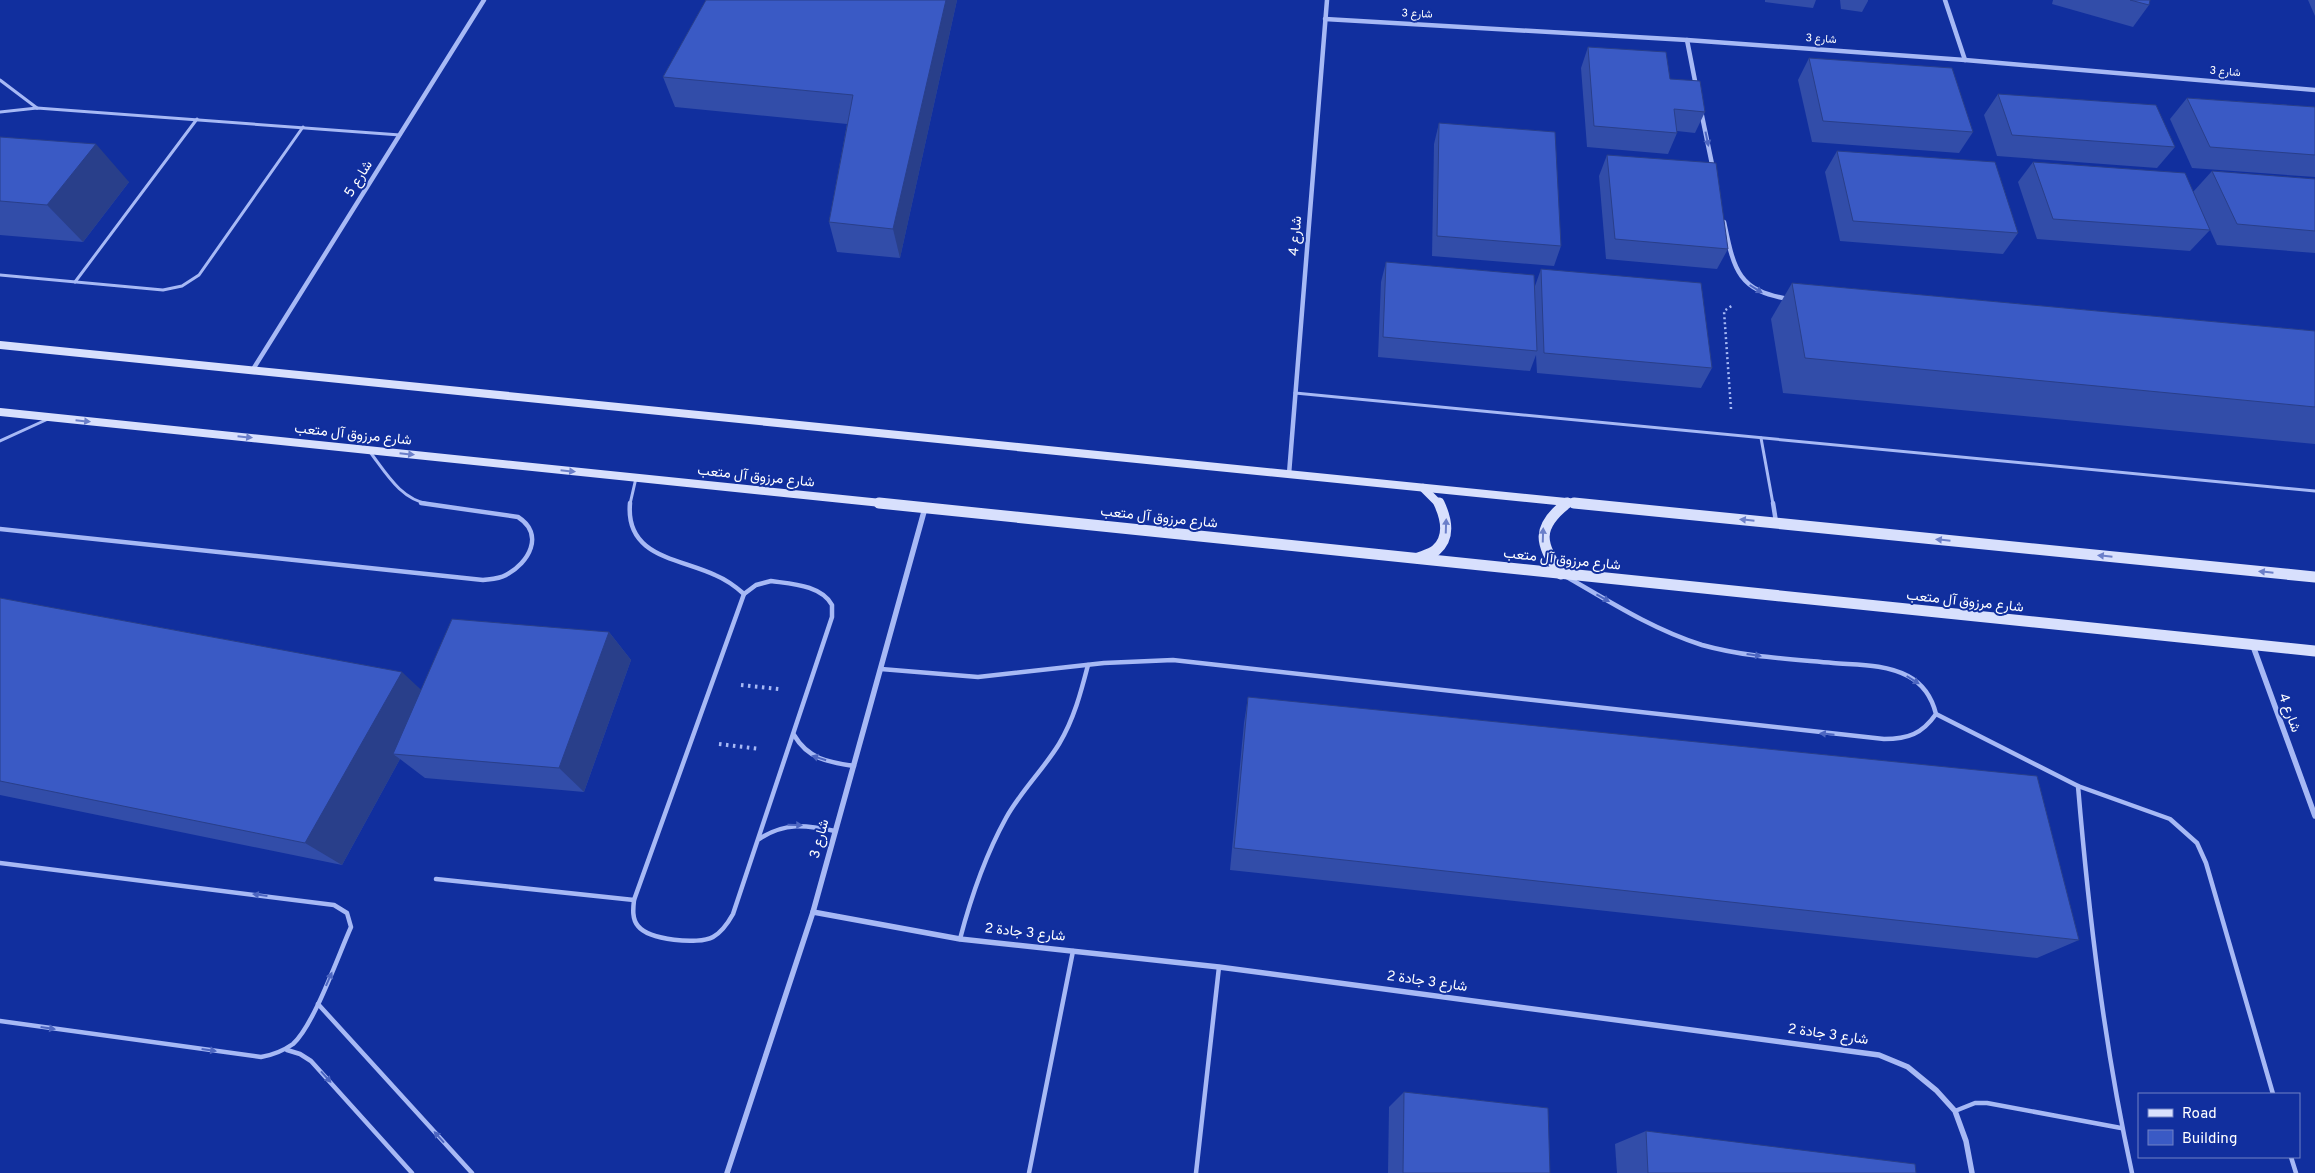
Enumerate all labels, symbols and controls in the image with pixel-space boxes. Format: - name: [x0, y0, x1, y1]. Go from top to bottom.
- street label: شارع 3: [1401, 6, 1433, 22]
- street label: شارع 3: [1805, 31, 1837, 47]
- street label: شارع 3: [2209, 64, 2242, 80]
- one-way arrow: [1703, 132, 1711, 147]
- street label: شارع 5: [341, 157, 378, 201]
- street label: شارع 4: [1286, 215, 1307, 257]
- one-way arrow: [1749, 285, 1762, 294]
- one-way arrow: [76, 417, 92, 425]
- street label: شارع مرزوق آل متعب: [293, 420, 412, 451]
- one-way arrow: [237, 433, 253, 441]
- one-way arrow: [399, 450, 415, 458]
- street label: شارع مرزوق آل متعب: [696, 462, 815, 493]
- one-way arrow: [561, 467, 577, 475]
- street label: شارع مرزوق آل متعب: [1099, 503, 1218, 534]
- one-way arrow: [1738, 516, 1754, 524]
- one-way arrow: [1442, 518, 1450, 534]
- one-way arrow: [1540, 527, 1548, 543]
- one-way arrow: [1935, 536, 1951, 544]
- street label: شارع مرزوق آل متعب: [1502, 545, 1621, 576]
- one-way arrow: [2097, 552, 2113, 560]
- one-way arrow: [2258, 568, 2274, 576]
- street label: شارع مرزوق آل متعب: [1905, 587, 2024, 618]
- one-way arrow: [1597, 593, 1610, 602]
- one-way arrow: [1746, 651, 1762, 659]
- one-way arrow: [1906, 676, 1920, 685]
- street label: شارع 4: [2273, 691, 2304, 735]
- one-way arrow: [1819, 730, 1835, 738]
- one-way arrow: [811, 754, 826, 762]
- street label: شارع 3: [807, 818, 834, 861]
- one-way arrow: [787, 821, 803, 829]
- one-way arrow: [251, 891, 267, 899]
- street label: شارع 3 جادة 2: [984, 920, 1066, 947]
- street label: شارع 3 جادة 2: [1385, 968, 1468, 997]
- one-way arrow: [325, 972, 333, 986]
- street label: شارع 3 جادة 2: [1786, 1021, 1869, 1050]
- one-way arrow: [41, 1024, 57, 1032]
- one-way arrow: [202, 1046, 218, 1054]
- one-way arrow: [320, 1070, 331, 1083]
- legend: [2138, 1093, 2300, 1158]
- text: Road: [2182, 1105, 2217, 1124]
- text: Building: [2182, 1130, 2237, 1149]
- one-way arrow: [433, 1131, 445, 1143]

